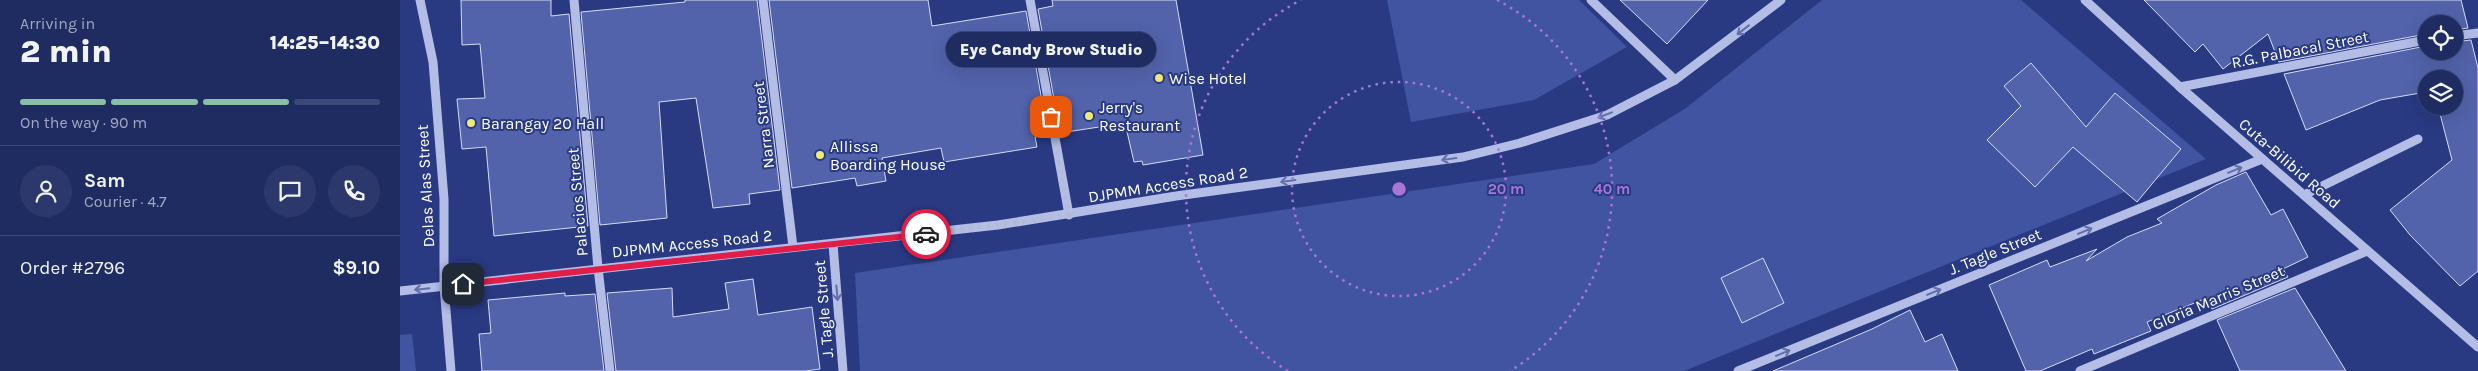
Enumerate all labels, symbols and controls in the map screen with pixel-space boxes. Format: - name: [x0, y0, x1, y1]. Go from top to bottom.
- text: Arriving in: [20, 14, 95, 33]
- map controls: [2418, 15, 2463, 115]
- button: locate: [2418, 15, 2463, 60]
- one-way arrow: [1737, 25, 1750, 36]
- street label: R.G. Palbacal Street: [2230, 27, 2370, 72]
- text: 14:25–14:30: [270, 32, 380, 54]
- callout: Eye Candy Brow Studio: [946, 32, 1156, 67]
- text: 2 min: [20, 33, 112, 70]
- text: Eye Candy Brow Studio: [960, 40, 1142, 59]
- place label: Wise Hotel: [1169, 69, 1247, 88]
- button: layers: [2418, 70, 2463, 115]
- marker: Wise Hotel: [1153, 72, 1165, 84]
- street label: Narra Street: [749, 80, 778, 170]
- pin: [1030, 96, 1072, 138]
- place label: Jerry's Restaurant: [1099, 98, 1180, 135]
- icon: bag: [1037, 103, 1065, 131]
- marker: Jerry's Restaurant: [1083, 110, 1095, 122]
- one-way arrow: [1598, 111, 1613, 121]
- text: On the way · 90 m: [20, 113, 147, 132]
- place label: Barangay 20 Hall: [481, 114, 604, 133]
- street label: Cuta-Bilibid Road: [2235, 114, 2344, 213]
- marker: Barangay 20 Hall: [465, 117, 477, 129]
- street label: Delas Alas Street: [413, 124, 438, 248]
- place label: Allissa Boarding House: [830, 137, 946, 174]
- street label: Palacios Street: [563, 147, 592, 257]
- marker: Allissa Boarding House: [814, 149, 826, 161]
- one-way arrow: [1441, 154, 1457, 164]
- street label: DJPMM Access Road 2: [1087, 163, 1249, 206]
- one-way arrow: [2227, 164, 2242, 174]
- button: person: [20, 165, 72, 217]
- button: chat: [264, 165, 316, 217]
- button: phone: [328, 165, 380, 217]
- text: Sam: [84, 170, 125, 192]
- one-way arrow: [1280, 176, 1296, 186]
- centre of rings: [1390, 180, 1408, 198]
- text: 20 m: [1488, 180, 1524, 198]
- text: 40 m: [1594, 180, 1630, 198]
- text: Courier · 4.7: [84, 192, 167, 211]
- courier: [901, 209, 951, 259]
- icon: car: [912, 220, 940, 248]
- street label: J. Tagle Street: [1946, 224, 2044, 279]
- one-way arrow: [2077, 225, 2092, 235]
- street label: DJPMM Access Road 2: [611, 226, 773, 261]
- text: Order #2796: [20, 257, 125, 279]
- text: $9.10: [332, 257, 380, 279]
- street label: J. Tagle Street: [810, 259, 837, 359]
- street label: Gloria Marris Street: [2149, 261, 2287, 334]
- pin: [442, 263, 484, 305]
- icon: home: [449, 270, 477, 298]
- one-way arrow: [414, 284, 430, 294]
- one-way arrow: [832, 285, 842, 301]
- one-way arrow: [1926, 286, 1941, 296]
- one-way arrow: [1776, 347, 1791, 356]

